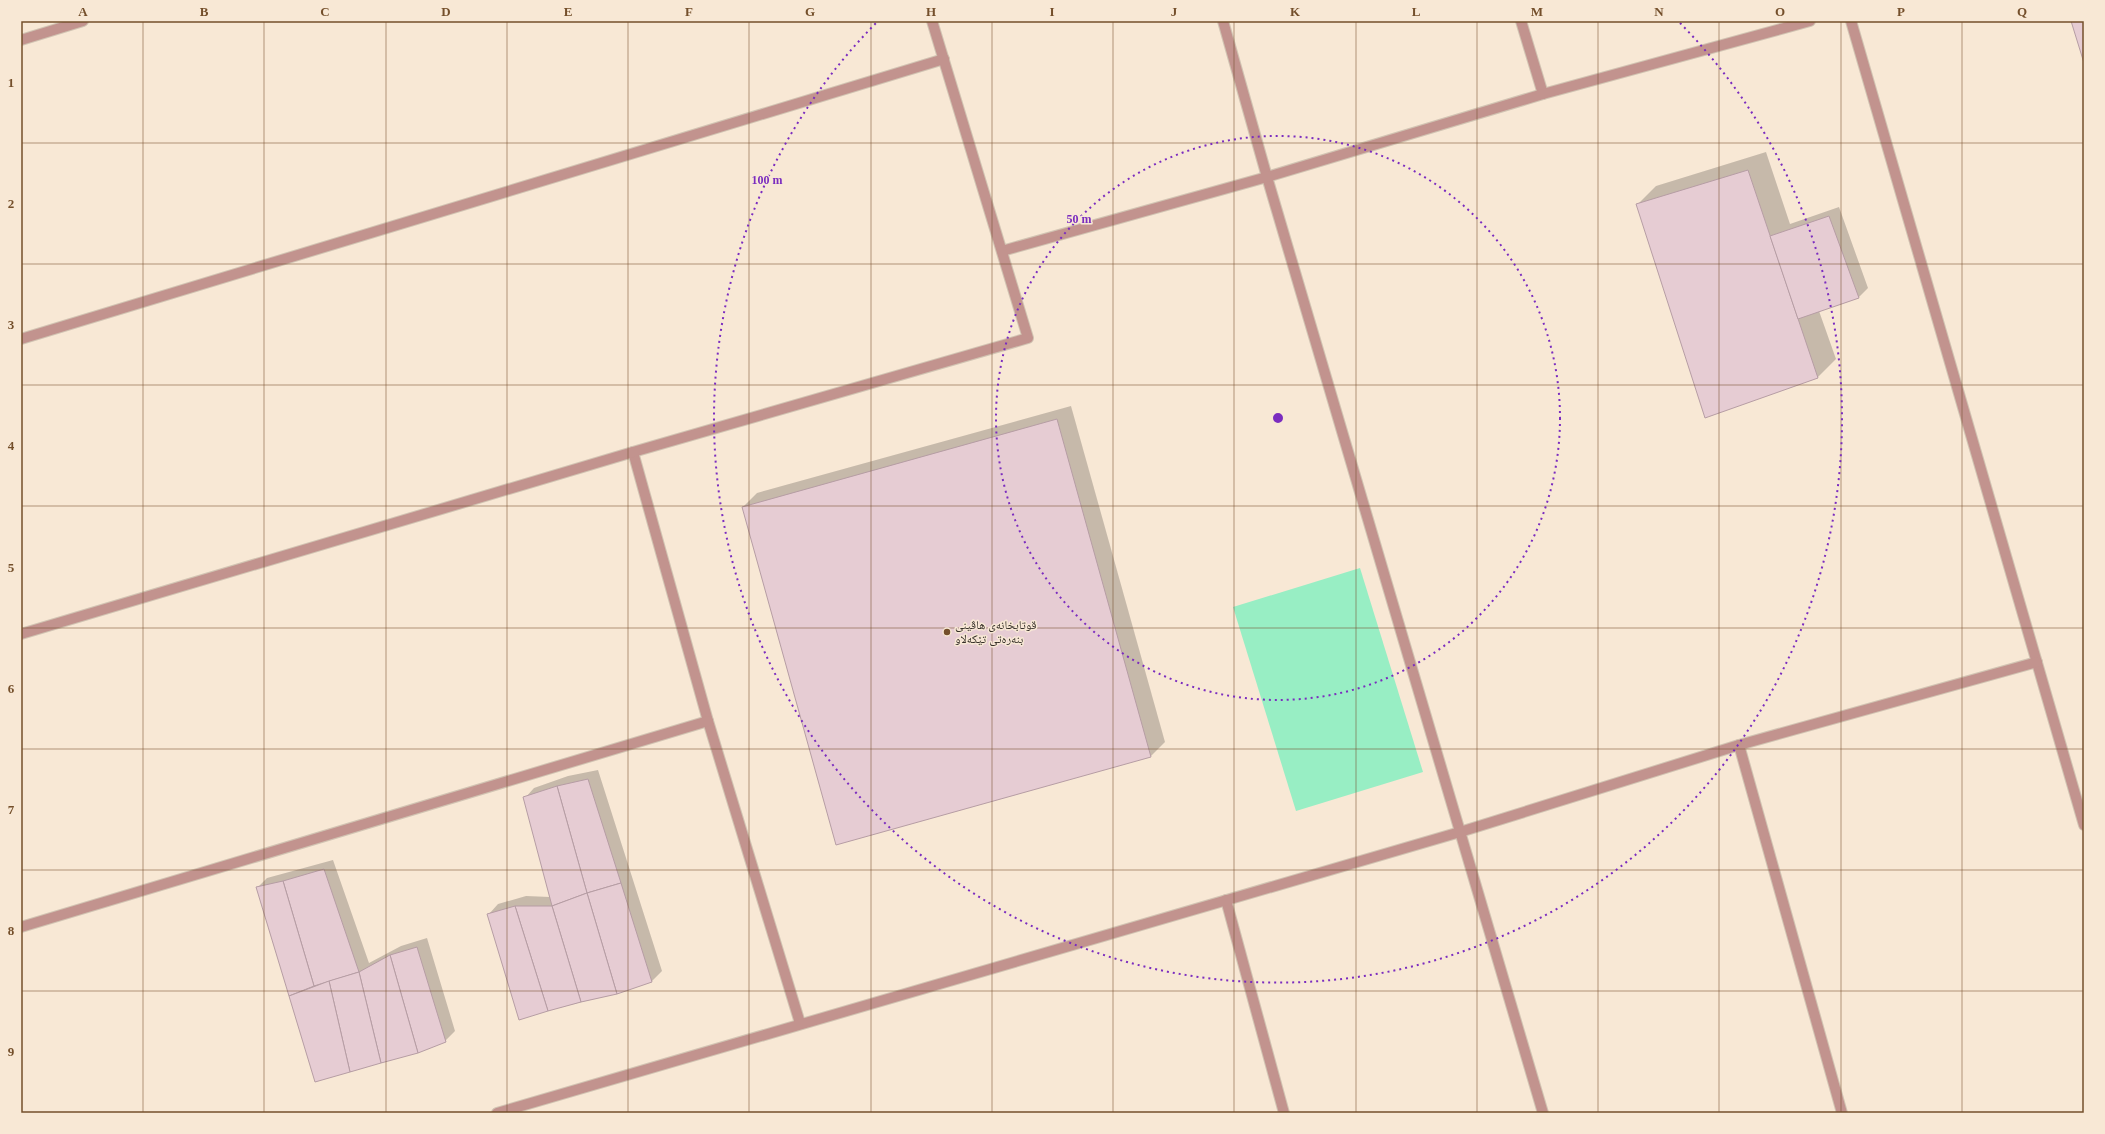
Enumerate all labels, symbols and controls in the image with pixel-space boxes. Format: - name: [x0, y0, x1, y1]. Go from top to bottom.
- text: A: [78, 4, 88, 19]
- text: B: [200, 4, 209, 19]
- text: C: [320, 4, 330, 19]
- text: D: [441, 4, 451, 19]
- text: E: [564, 4, 572, 19]
- text: F: [685, 4, 693, 19]
- text: G: [805, 4, 815, 19]
- text: H: [926, 4, 936, 19]
- text: I: [1049, 4, 1055, 19]
- text: J: [1171, 4, 1178, 19]
- text: K: [1290, 4, 1301, 19]
- text: L: [1412, 4, 1421, 19]
- text: M: [1531, 4, 1543, 19]
- text: N: [1654, 4, 1664, 19]
- text: O: [1775, 4, 1785, 19]
- text: P: [1897, 4, 1905, 19]
- text: Q: [2017, 4, 2027, 19]
- text: 1: [8, 75, 14, 90]
- text: 100 m: [752, 173, 783, 187]
- text: 2: [8, 196, 14, 211]
- text: 50 m: [1067, 212, 1092, 226]
- text: 3: [8, 317, 15, 332]
- centre of rings: [1271, 411, 1285, 425]
- text: 4: [8, 438, 15, 453]
- text: 5: [8, 560, 15, 575]
- place label: قوتابخانەی هاڤینی بنەرەتی تێکەلاو: [955, 618, 1037, 646]
- marker: قوتابخانەی هاڤینی بنەرەتی تێکەلاو: [942, 627, 952, 637]
- text: 6: [8, 681, 15, 696]
- text: 7: [8, 802, 15, 817]
- text: 8: [8, 923, 15, 938]
- text: 9: [8, 1044, 15, 1059]

